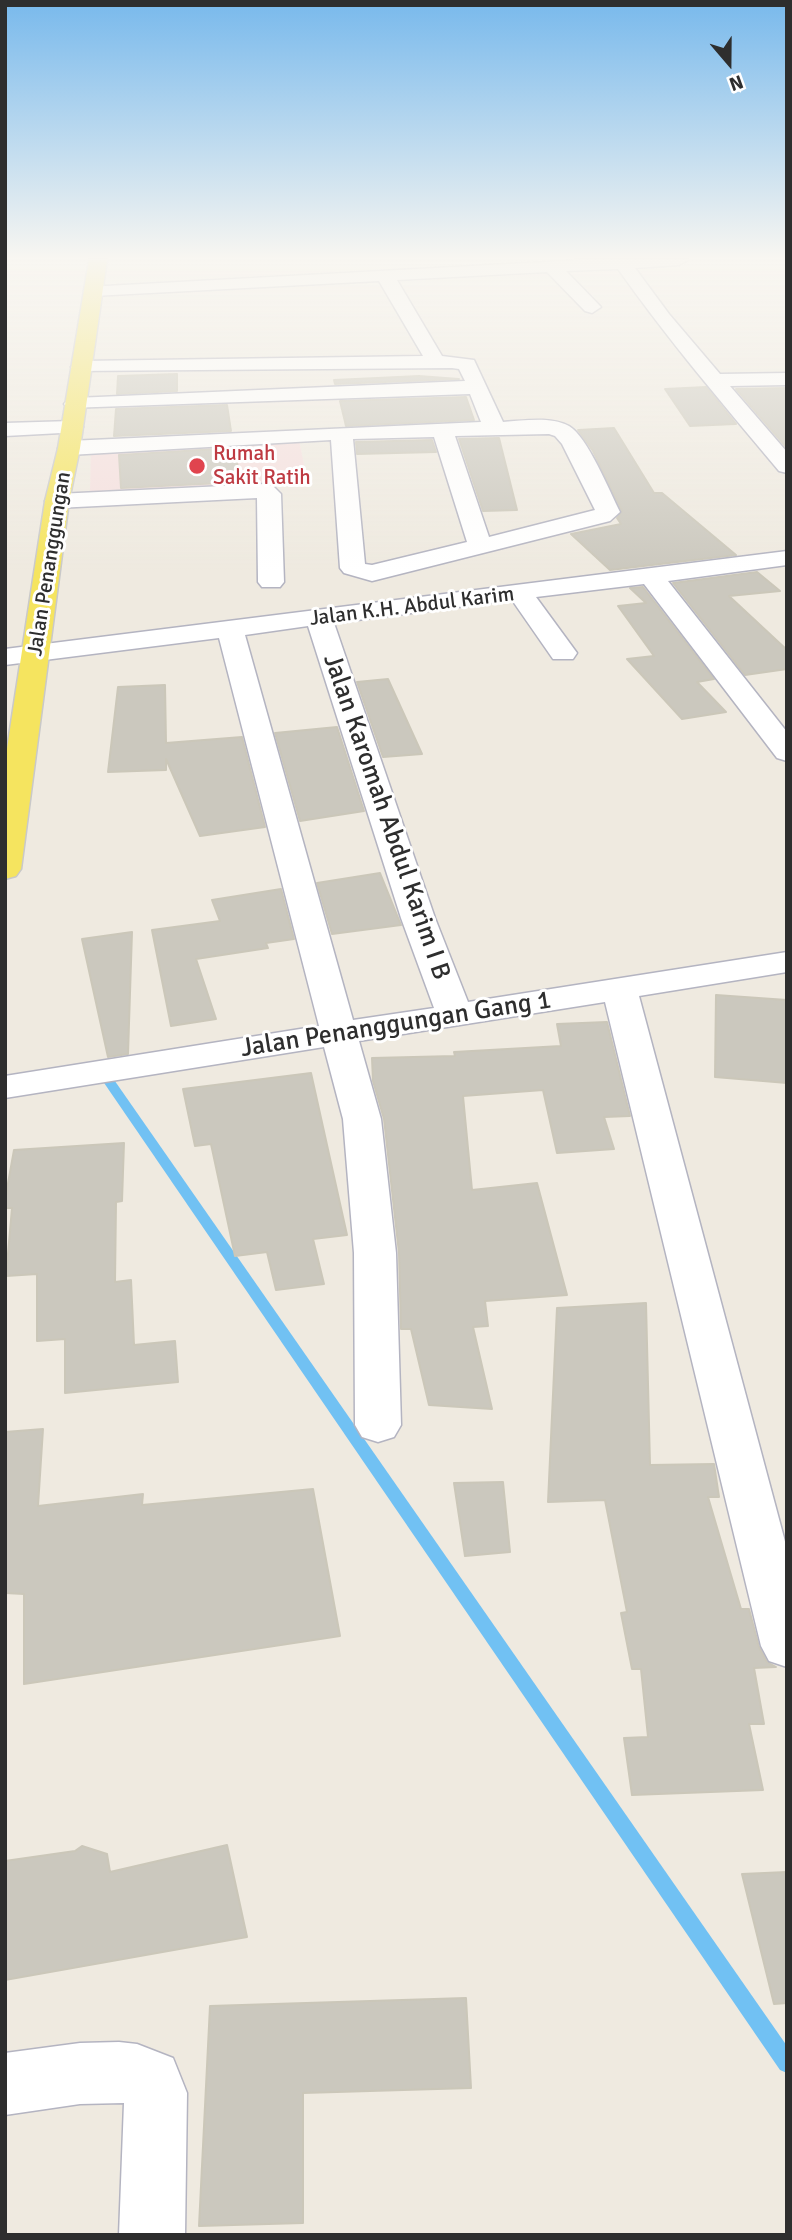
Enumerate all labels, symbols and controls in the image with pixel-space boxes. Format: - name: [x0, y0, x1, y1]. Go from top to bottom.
- north arrow: [694, 28, 764, 98]
- text: N: [726, 69, 746, 96]
- place label: Rumah Sakit Ratih: [213, 441, 311, 491]
- marker: Rumah Sakit Ratih: [187, 456, 207, 476]
- street label: Jalan Penanggungan: [23, 470, 77, 658]
- street label: Jalan K.H. Abdul Karim: [308, 582, 516, 632]
- street label: Jalan Karomah Abdul Karim I B: [316, 650, 456, 984]
- street label: Jalan Penanggungan Gang 1: [239, 985, 553, 1065]

